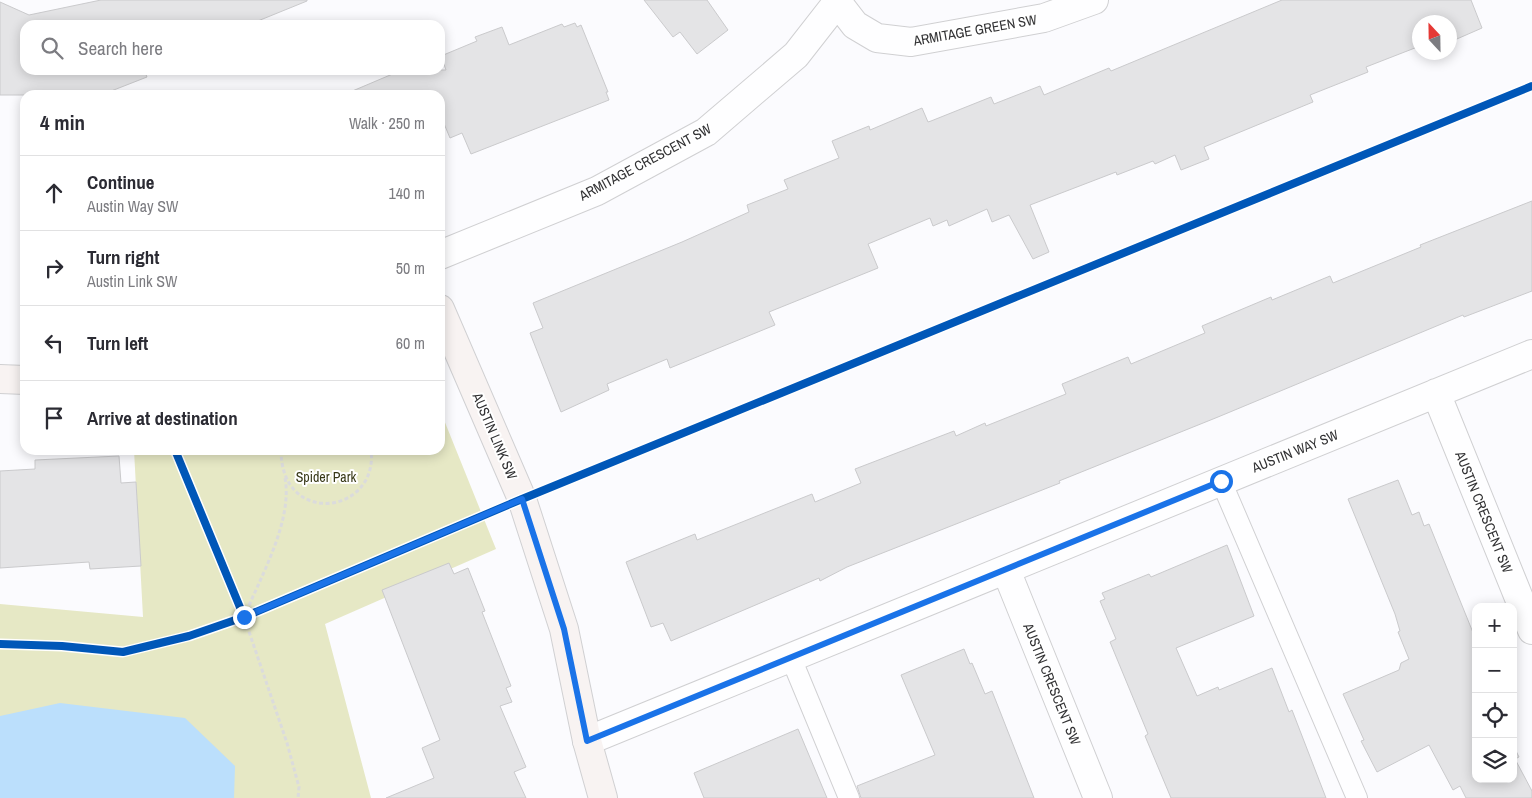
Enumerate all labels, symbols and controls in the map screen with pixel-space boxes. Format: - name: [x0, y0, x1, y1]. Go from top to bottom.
- street label: ARMITAGE GREEN SW: [911, 10, 1038, 50]
- north arrow: [1412, 15, 1457, 60]
- search box: [20, 20, 445, 75]
- icon: search: [38, 34, 66, 62]
- text: Search here: [78, 35, 163, 61]
- text: 4 min: [40, 108, 85, 137]
- text: Walk · 250 m: [349, 112, 425, 134]
- street label: ARMITAGE CRESCENT SW: [575, 119, 714, 205]
- text: Continue: [87, 169, 155, 195]
- icon: ahead: [40, 179, 68, 207]
- text: 140 m: [389, 182, 425, 204]
- text: Austin Way SW: [87, 195, 178, 217]
- text: Turn right: [87, 244, 159, 270]
- icon: right: [40, 254, 68, 282]
- text: 50 m: [396, 257, 425, 279]
- text: Austin Link SW: [87, 270, 177, 292]
- icon: left: [40, 329, 68, 357]
- text: Turn left: [87, 330, 148, 356]
- text: 60 m: [396, 332, 425, 354]
- street label: AUSTIN LINK SW: [468, 389, 521, 482]
- icon: arrive: [40, 404, 68, 432]
- text: Arrive at destination: [87, 405, 238, 431]
- street label: AUSTIN WAY SW: [1248, 425, 1341, 477]
- street label: AUSTIN CRESCENT SW: [1451, 447, 1517, 576]
- park label: Spider Park: [296, 468, 357, 486]
- route start: [1210, 470, 1233, 493]
- map controls: [1472, 603, 1517, 783]
- button: +: [1472, 603, 1517, 648]
- route end: [233, 606, 256, 629]
- street label: AUSTIN CRESCENT SW: [1019, 619, 1085, 748]
- button: −: [1472, 648, 1517, 693]
- button: locate: [1472, 693, 1517, 738]
- button: layers: [1472, 738, 1517, 783]

